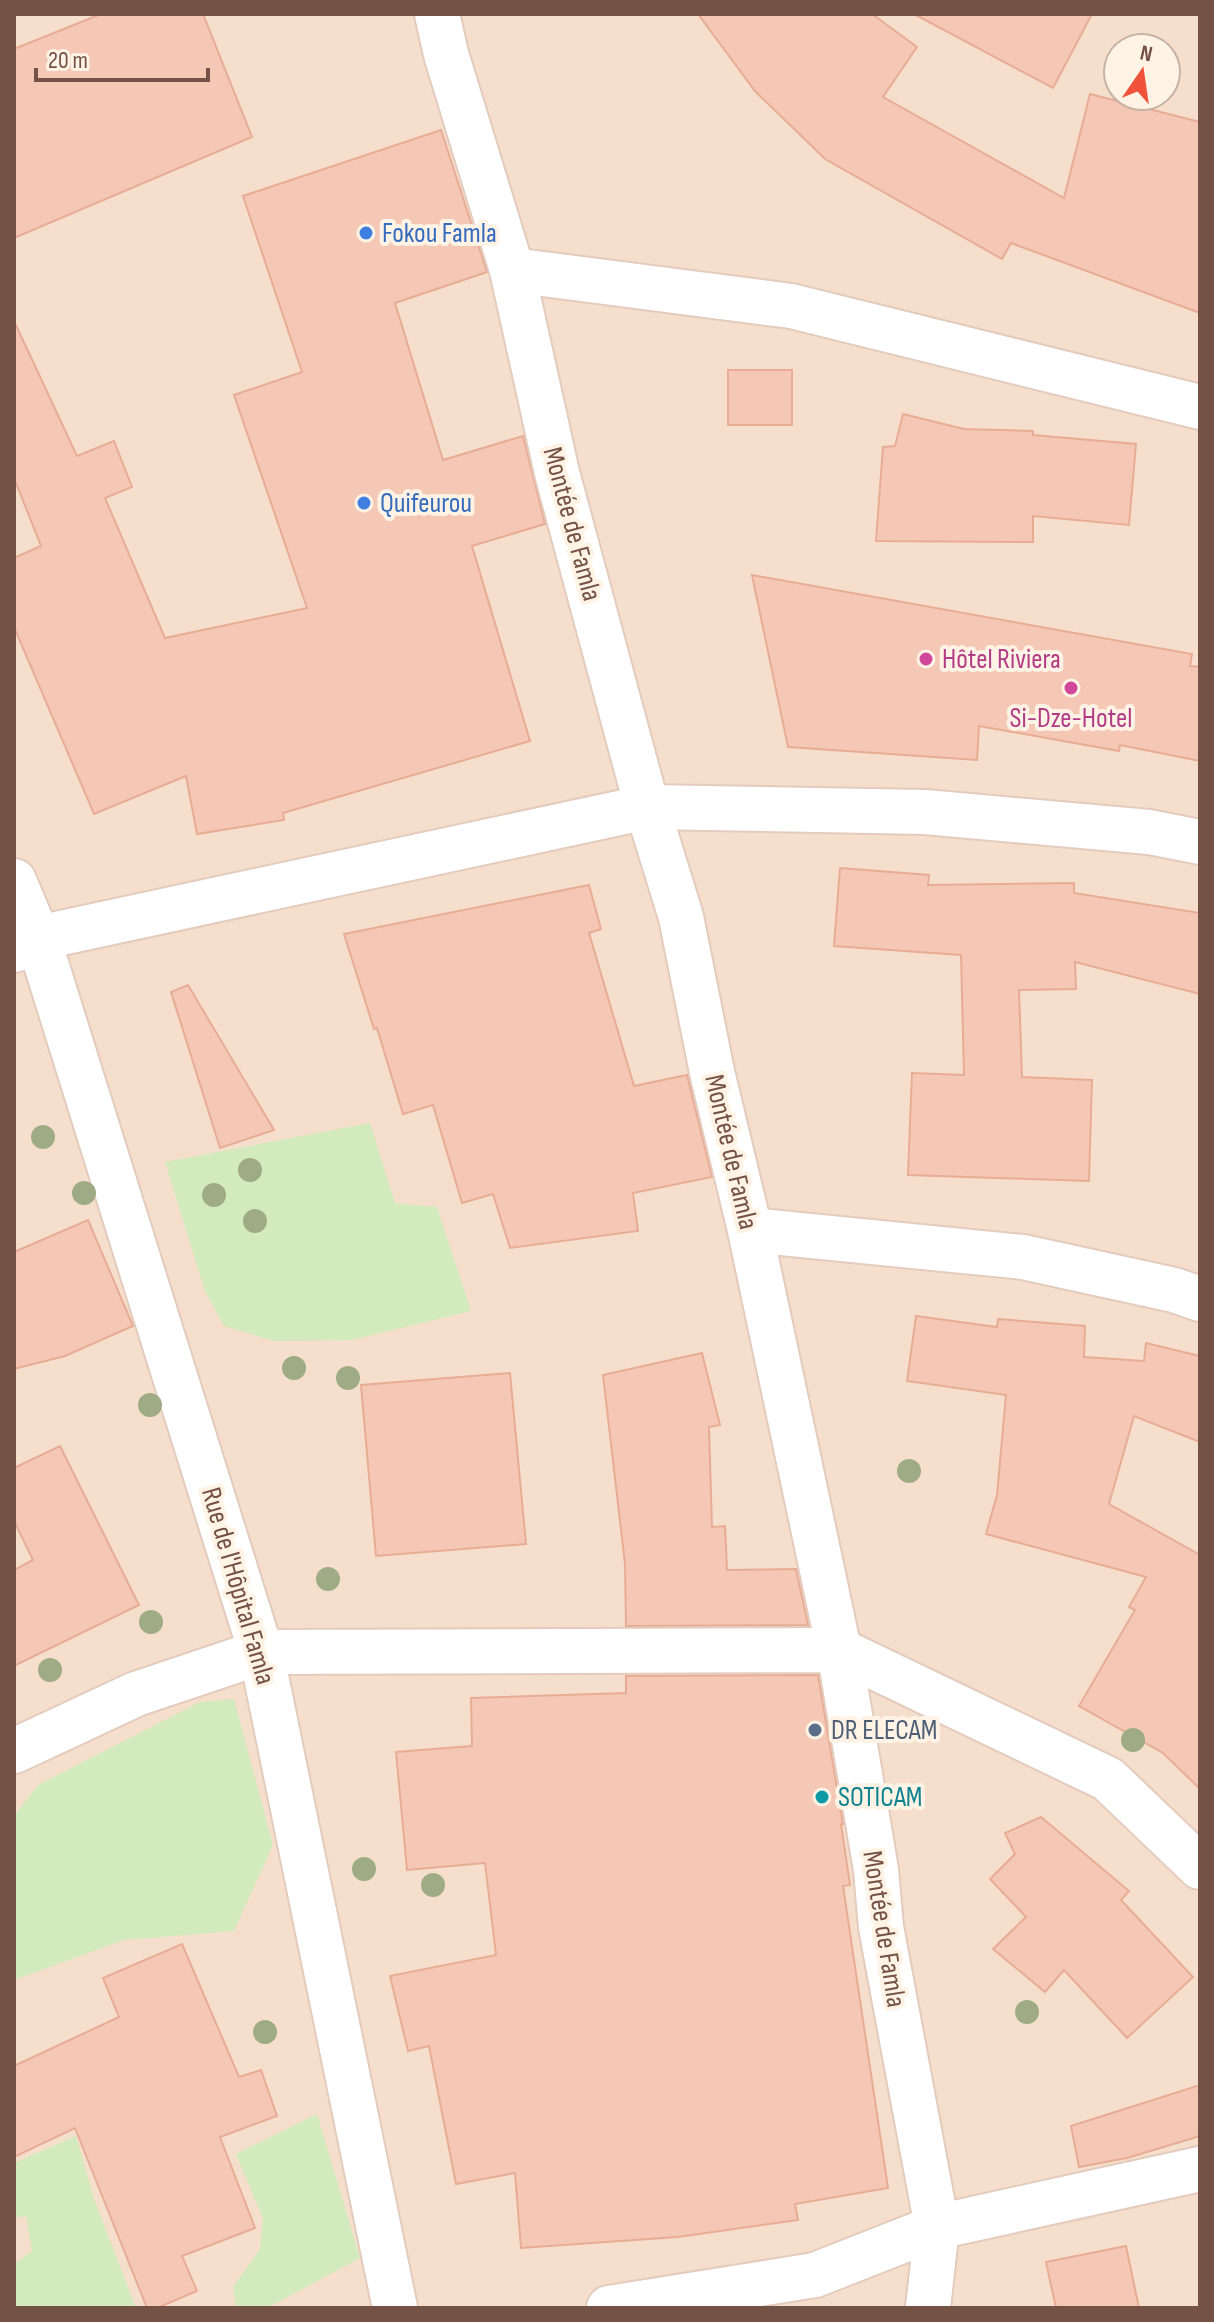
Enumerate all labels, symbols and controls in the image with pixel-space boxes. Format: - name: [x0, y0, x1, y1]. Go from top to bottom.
- scale bar: [36, 32, 208, 82]
- north arrow: [1102, 32, 1182, 112]
- text: N: [1137, 39, 1155, 68]
- text: 20 m: [48, 46, 88, 75]
- place label: Fokou Famla: [382, 217, 497, 250]
- marker: Fokou Famla: [357, 224, 375, 242]
- street label: Montée de Famla: [536, 443, 608, 605]
- place label: Quifeurou: [380, 487, 472, 520]
- marker: Quifeurou: [355, 494, 373, 512]
- place label: Hôtel Riviera: [942, 643, 1061, 676]
- marker: Hôtel Riviera: [917, 650, 935, 668]
- marker: Si-Dze-Hotel: [1062, 679, 1080, 697]
- place label: Si-Dze-Hotel: [1010, 702, 1132, 735]
- street label: Montée de Famla: [697, 1071, 765, 1233]
- street label: Rue de l'Hôpital Famla: [194, 1484, 282, 1688]
- place label: DR ELECAM: [831, 1714, 937, 1747]
- marker: DR ELECAM: [806, 1721, 824, 1739]
- place label: SOTICAM: [838, 1781, 923, 1814]
- marker: SOTICAM: [813, 1788, 831, 1806]
- street label: Montée de Famla: [855, 1848, 913, 2010]

